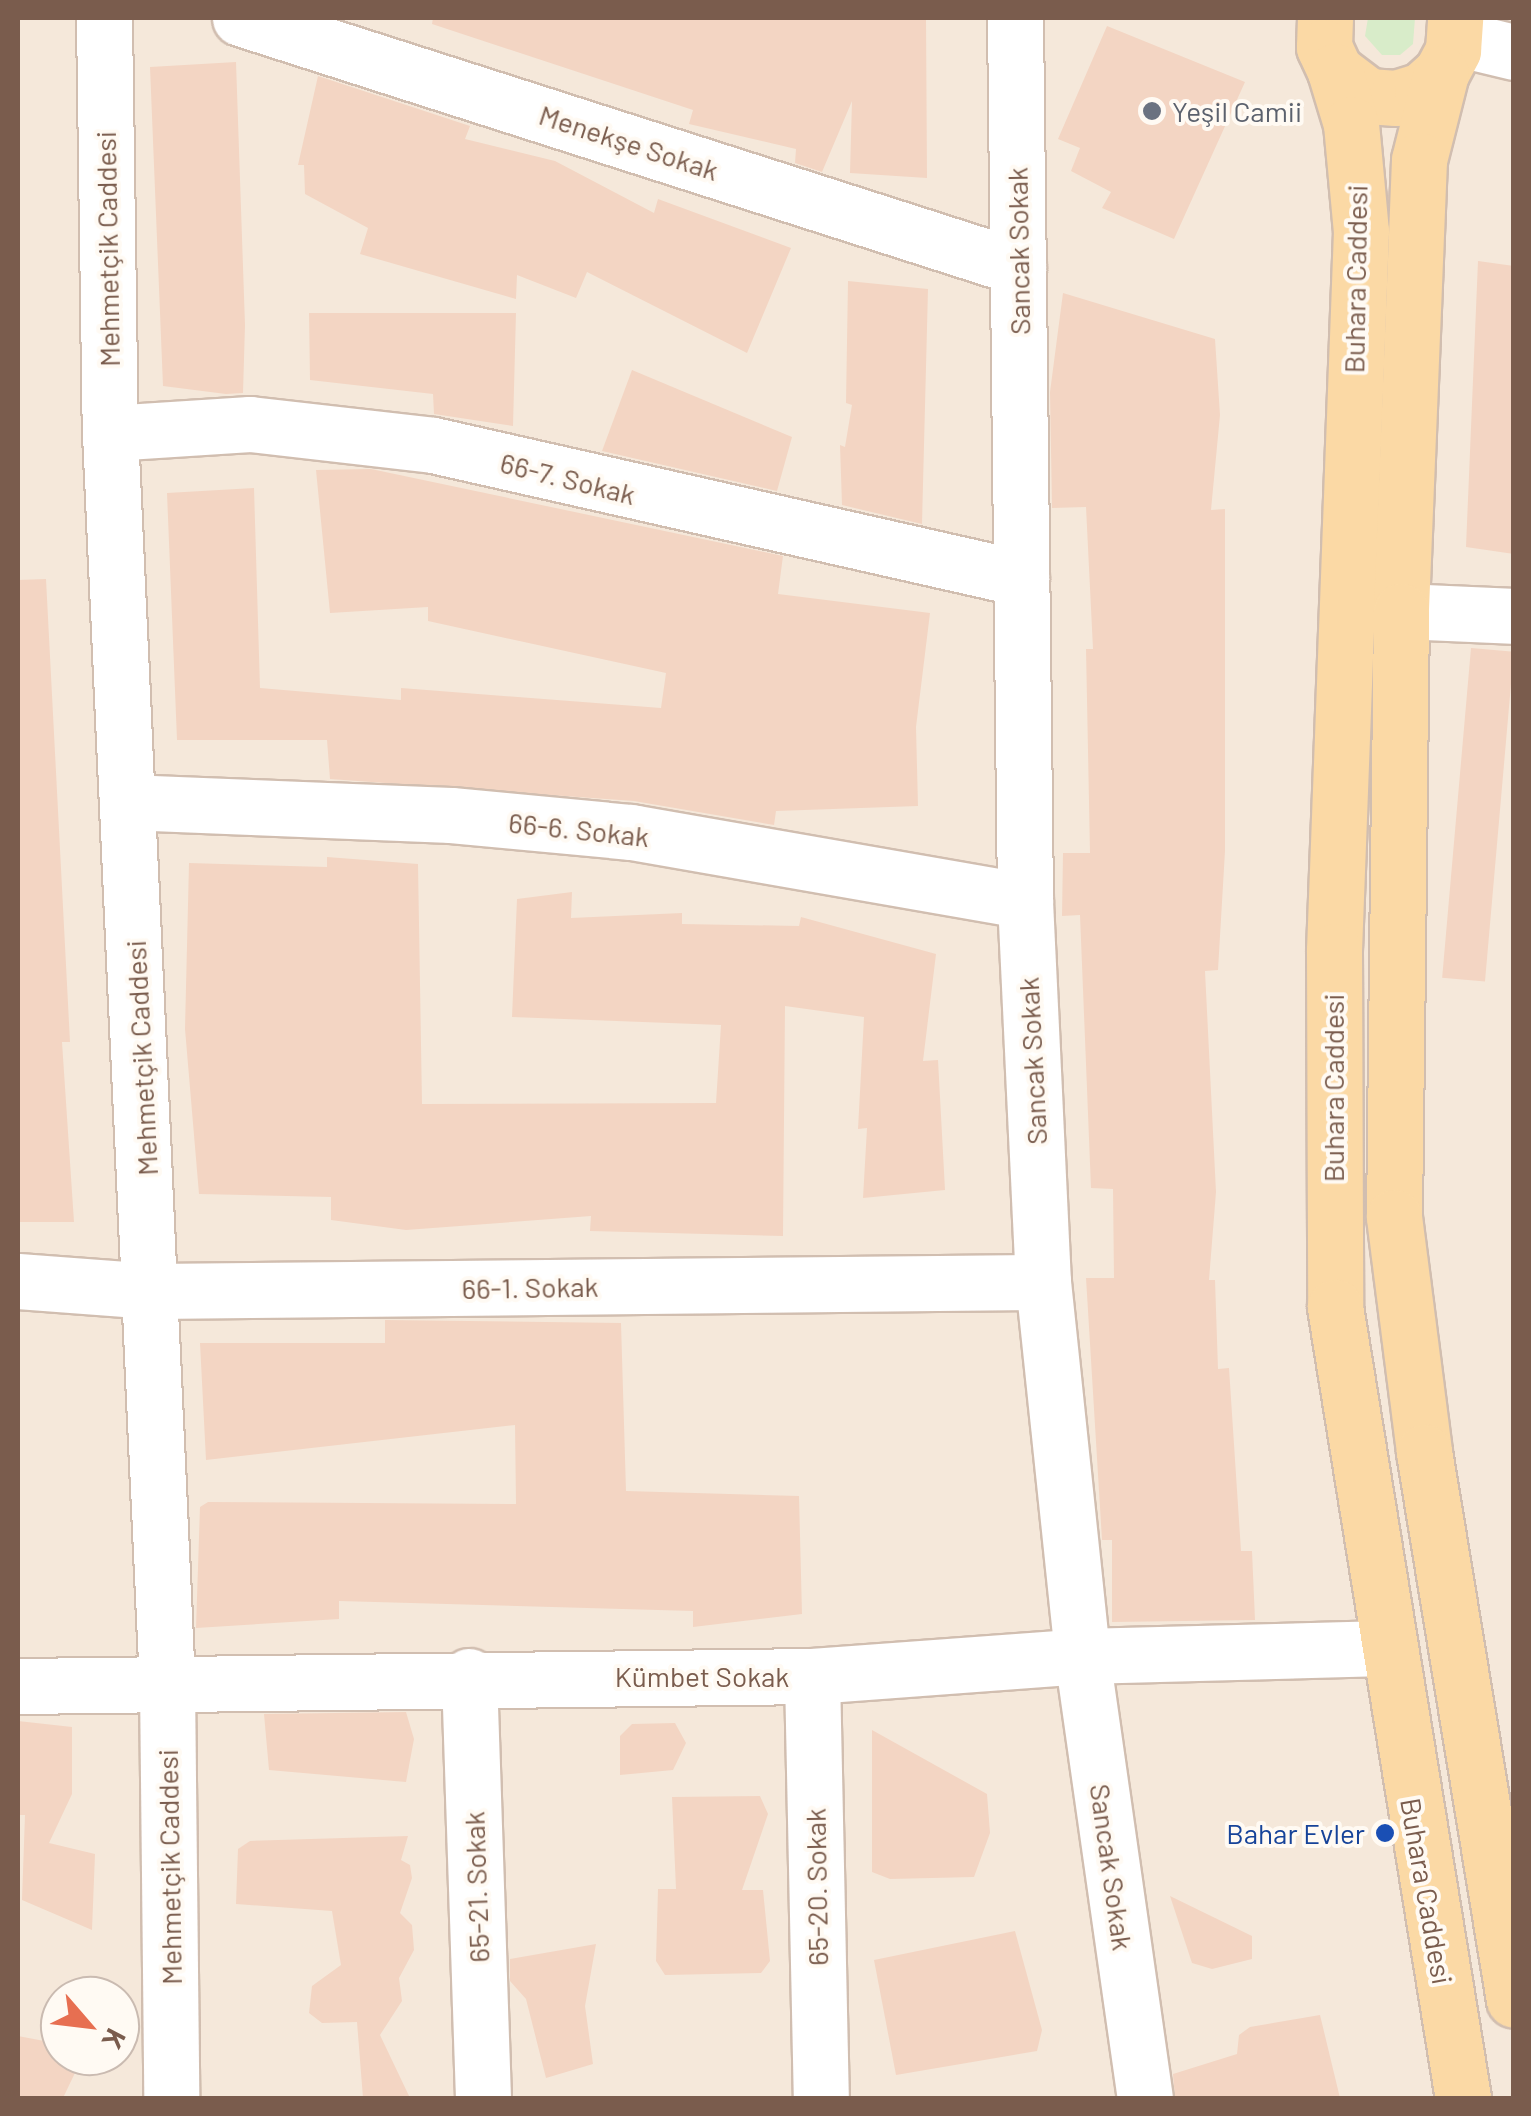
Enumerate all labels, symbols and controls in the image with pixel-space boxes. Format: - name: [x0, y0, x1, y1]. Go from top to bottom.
- place label: Yeşil Camii: [1172, 94, 1302, 128]
- street label: Menekşe Sokak: [535, 97, 723, 187]
- marker: Yeşil Camii: [1141, 100, 1163, 122]
- street label: Mehmetçik Caddesi: [88, 131, 126, 367]
- street label: Sancak Sokak: [1000, 167, 1036, 335]
- street label: Buhara Caddesi: [1337, 184, 1373, 374]
- street label: 66-7. Sokak: [497, 445, 639, 511]
- street label: 66-6. Sokak: [507, 805, 651, 853]
- street label: Mehmetçik Caddesi: [118, 939, 164, 1177]
- street label: Sancak Sokak: [1011, 976, 1053, 1146]
- street label: Buhara Caddesi: [1316, 994, 1350, 1182]
- street label: 66-1. Sokak: [461, 1269, 599, 1305]
- street label: Kümbet Sokak: [615, 1659, 789, 1693]
- street label: Mehmetçik Caddesi: [150, 1749, 188, 1985]
- street label: Sancak Sokak: [1084, 1782, 1140, 1952]
- street label: Buhara Caddesi: [1394, 1795, 1460, 1987]
- street label: 65-20. Sokak: [798, 1808, 834, 1966]
- street label: 65-21. Sokak: [457, 1811, 495, 1963]
- place label: Bahar Evler: [1226, 1816, 1365, 1850]
- marker: Bahar Evler: [1374, 1822, 1396, 1844]
- north arrow: [40, 1976, 140, 2076]
- text: K: [96, 2023, 134, 2055]

